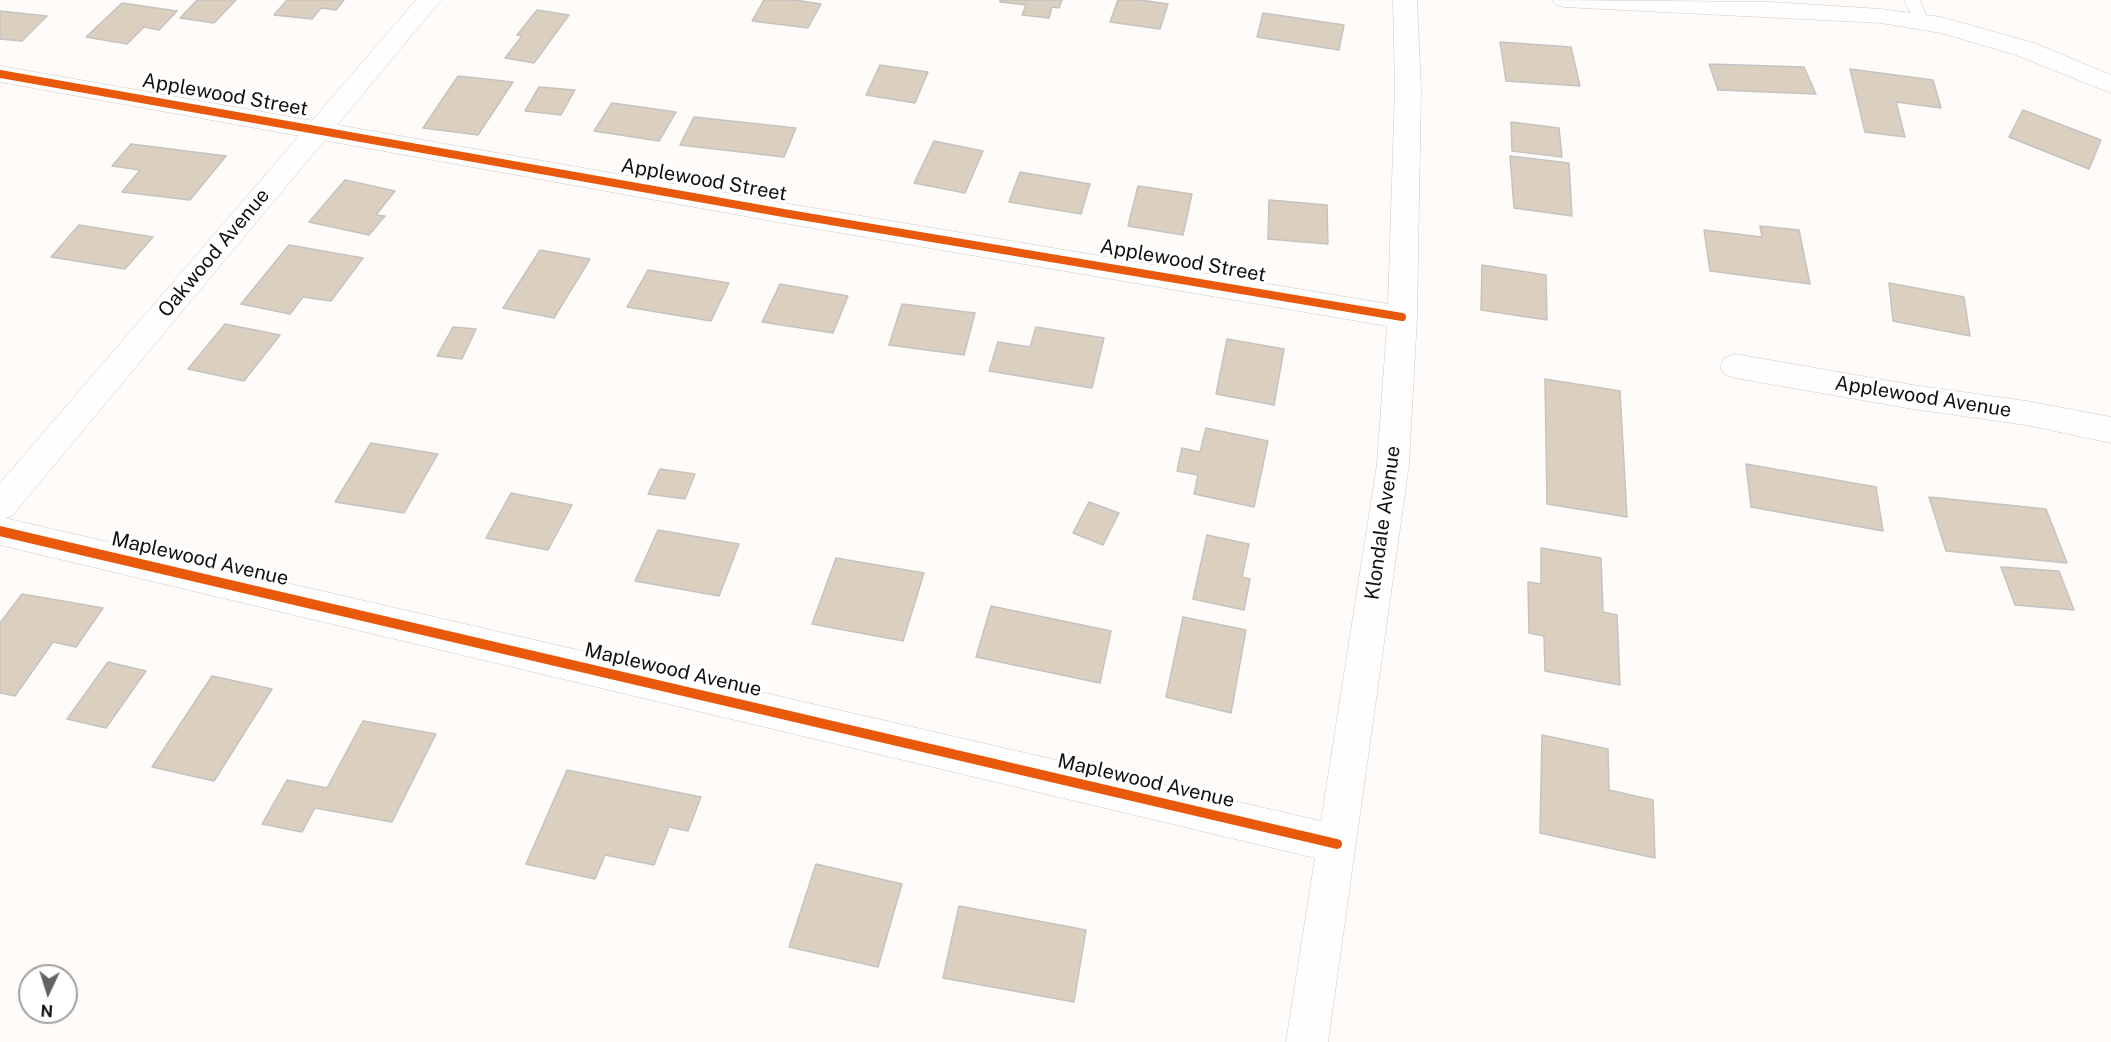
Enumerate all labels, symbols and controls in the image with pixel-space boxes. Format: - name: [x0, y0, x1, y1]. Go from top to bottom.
- street label: Applewood Street: [140, 69, 310, 121]
- street label: Applewood Street: [619, 154, 789, 206]
- street label: Oakwood Avenue: [153, 184, 275, 322]
- street label: Applewood Street: [1098, 235, 1268, 287]
- street label: Applewood Avenue: [1833, 371, 2013, 423]
- street label: Klondale Avenue: [1360, 444, 1406, 602]
- street label: Maplewood Avenue: [109, 527, 291, 591]
- street label: Maplewood Avenue: [582, 638, 764, 702]
- street label: Maplewood Avenue: [1055, 749, 1237, 813]
- north arrow: [18, 964, 78, 1024]
- text: N: [40, 1001, 54, 1020]

